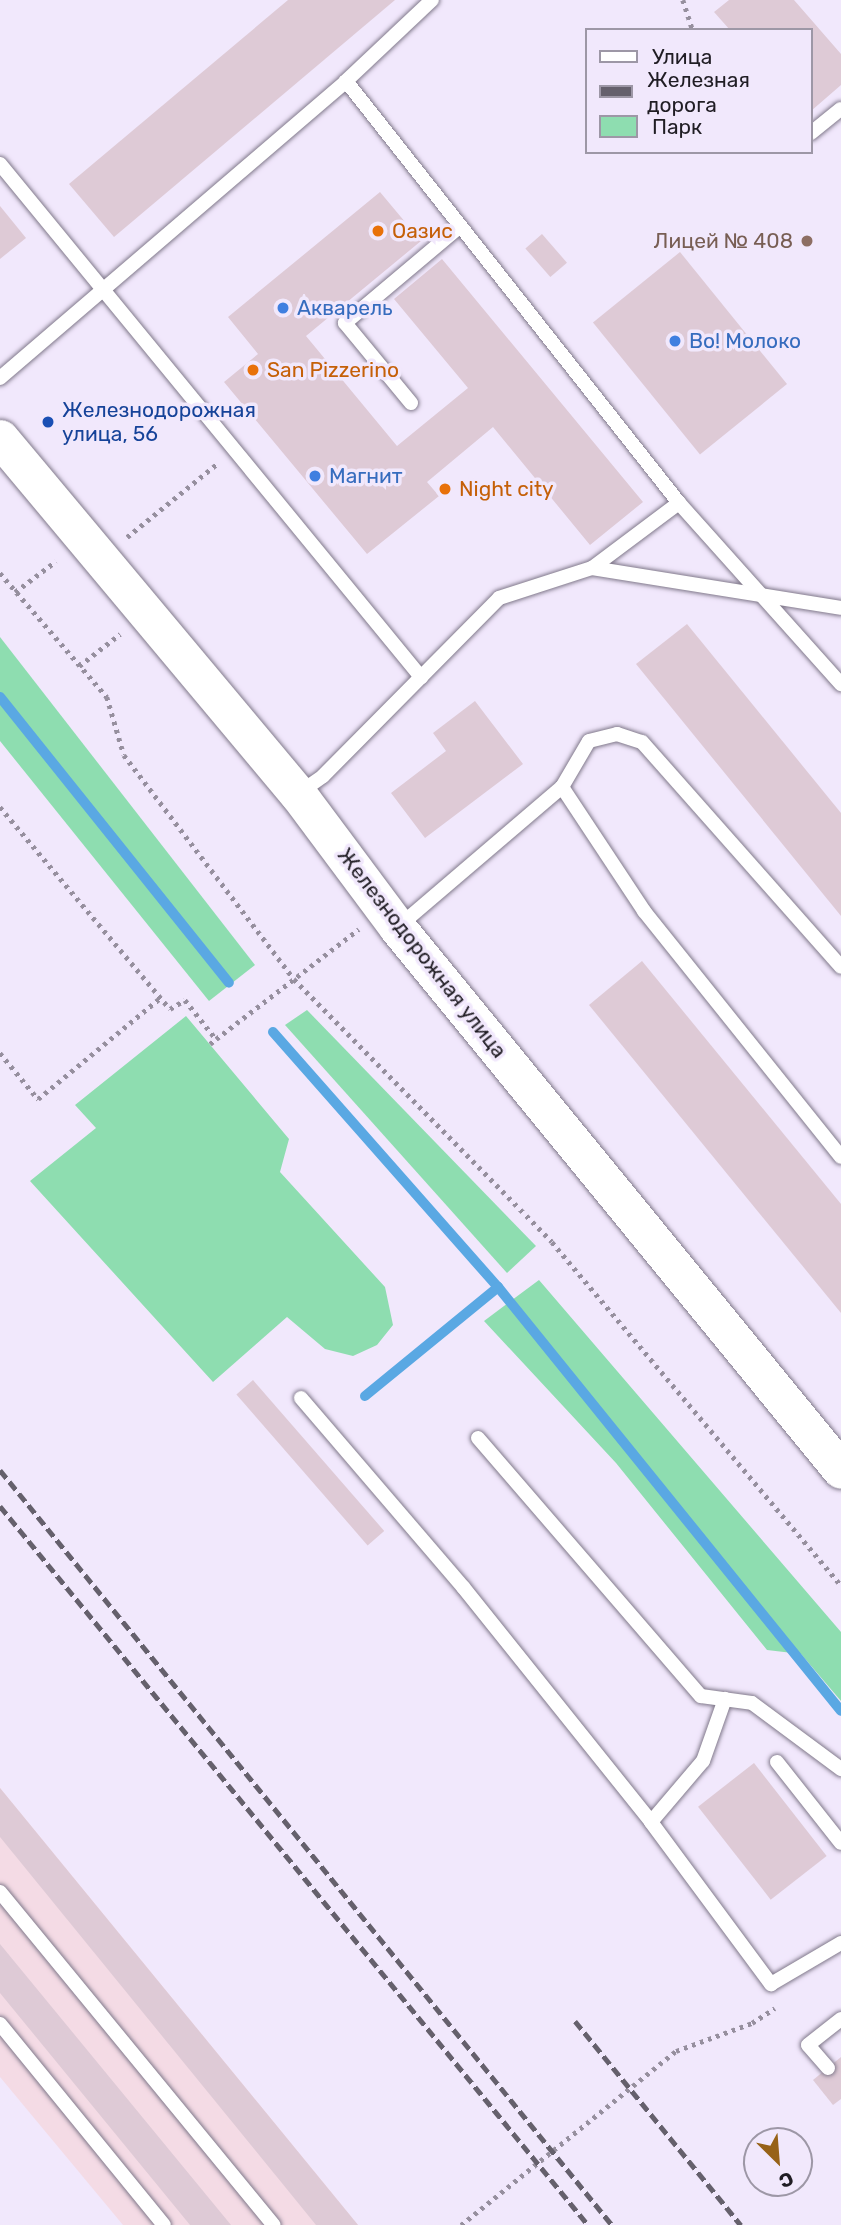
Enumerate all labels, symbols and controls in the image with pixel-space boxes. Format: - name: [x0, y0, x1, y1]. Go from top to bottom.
- legend: [586, 28, 813, 154]
- text: Улица: [652, 44, 712, 69]
- text: Железная дорога: [647, 67, 750, 117]
- text: Парк: [652, 114, 702, 139]
- place label: Оазис: [392, 218, 453, 244]
- marker: Оазис: [370, 223, 386, 239]
- place label: Лицей № 408: [654, 228, 793, 254]
- marker: Лицей № 408: [799, 233, 815, 249]
- place label: Акварель: [297, 295, 393, 321]
- marker: Акварель: [275, 300, 291, 316]
- place label: Во! Молоко: [689, 328, 801, 354]
- marker: Во! Молоко: [667, 333, 683, 349]
- place label: San Pizzerino: [267, 357, 399, 383]
- marker: San Pizzerino: [245, 362, 261, 378]
- place label: Железнодорожная улица, 56: [62, 397, 256, 447]
- marker: Железнодорожная улица, 56: [40, 414, 56, 430]
- place label: Магнит: [329, 463, 403, 489]
- marker: Магнит: [307, 468, 323, 484]
- place label: Night city: [459, 476, 554, 502]
- marker: Night city: [437, 481, 453, 497]
- street label: Железнодорожная улица: [332, 843, 512, 1063]
- north arrow: [743, 2127, 813, 2197]
- text: С: [775, 2166, 797, 2193]

